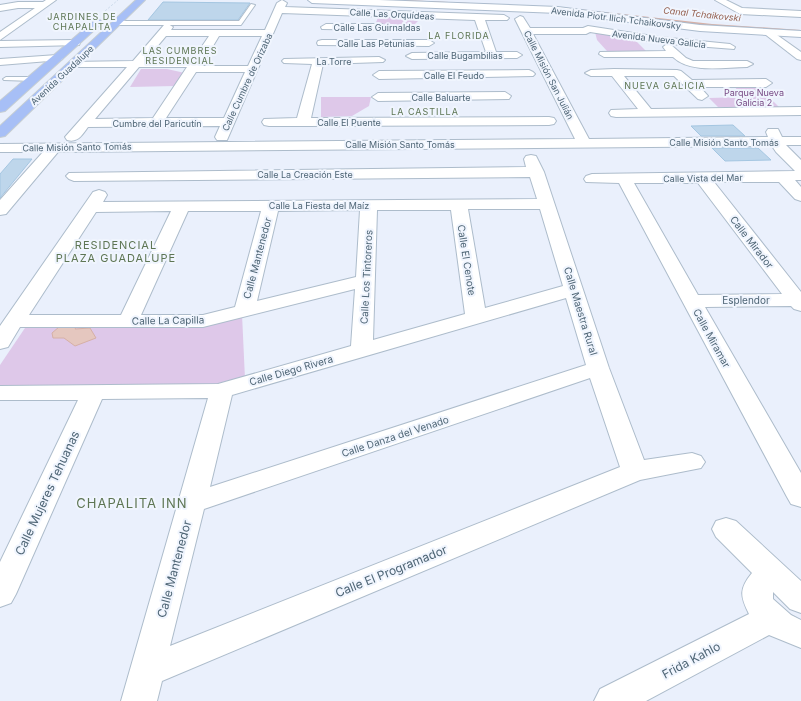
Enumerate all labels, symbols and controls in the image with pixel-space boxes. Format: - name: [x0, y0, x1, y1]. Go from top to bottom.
- water label: Canal Tchaikovski: [663, 4, 742, 24]
- street label: Avenida Piotr Ilich Tchaikovsky: [550, 5, 682, 31]
- street label: Calle Las Orquídeas: [349, 6, 435, 22]
- district label: JARDINES DE CHAPALITA: [47, 11, 117, 32]
- street label: Calle Las Guirnaldas: [334, 22, 421, 33]
- street label: Avenida Nueva Galicia: [611, 28, 707, 50]
- street label: Calle Misión San Julián: [522, 29, 576, 121]
- district label: LA FLORIDA: [428, 30, 490, 41]
- street label: Calle Cumbre de Orizaba: [219, 31, 275, 133]
- street label: Calle Las Petunias: [337, 38, 415, 49]
- street label: Avenida Guadalupe: [28, 43, 96, 107]
- district label: LAS CUMBRES RESIDENCIAL: [143, 45, 217, 66]
- street label: Calle Bugambilias: [427, 50, 503, 61]
- street label: La Torre: [316, 56, 352, 67]
- street label: Calle El Feudo: [424, 70, 484, 81]
- district label: NUEVA GALICIA: [624, 80, 706, 91]
- park label: Parque Nueva Galicia 2: [724, 87, 784, 108]
- street label: Calle Baluarte: [412, 92, 470, 103]
- district label: LA CASTILLA: [391, 106, 459, 117]
- street label: Calle El Puente: [317, 117, 381, 128]
- street label: Cumbre del Paricutín: [112, 118, 202, 129]
- street label: Calle Misión Santo Tomás: [669, 137, 779, 148]
- street label: Calle Misión Santo Tomás: [345, 139, 455, 150]
- street label: Calle Misión Santo Tomás: [22, 141, 132, 153]
- street label: Calle La Creación Este: [257, 169, 353, 180]
- street label: Calle Vista del Mar: [663, 172, 743, 184]
- street label: Calle La Fiesta del Maíz: [269, 200, 369, 211]
- street label: Calle Mirador: [728, 213, 776, 271]
- street label: Calle Mantenedor: [240, 216, 274, 300]
- street label: Calle El Cenote: [455, 224, 479, 297]
- street label: Calle Los Tintoreros: [358, 230, 374, 324]
- district label: RESIDENCIAL PLAZA GUADALUPE: [56, 238, 176, 265]
- street label: Calle Maestra Rural: [562, 265, 600, 357]
- street label: Esplendor: [722, 294, 770, 306]
- street label: Calle Miramar: [691, 306, 733, 370]
- street label: Calle La Capilla: [132, 313, 204, 327]
- street label: Calle Diego Rivera: [248, 352, 334, 388]
- street label: Calle Danza del Venado: [340, 413, 450, 459]
- street label: Calle Mujeres Tehuanas: [12, 428, 82, 558]
- district label: CHAPALITA INN: [76, 495, 188, 511]
- street label: Calle Mantenedor: [154, 518, 194, 619]
- street label: Calle El Programador: [333, 542, 450, 600]
- street label: Frida Kahlo: [659, 638, 723, 682]

